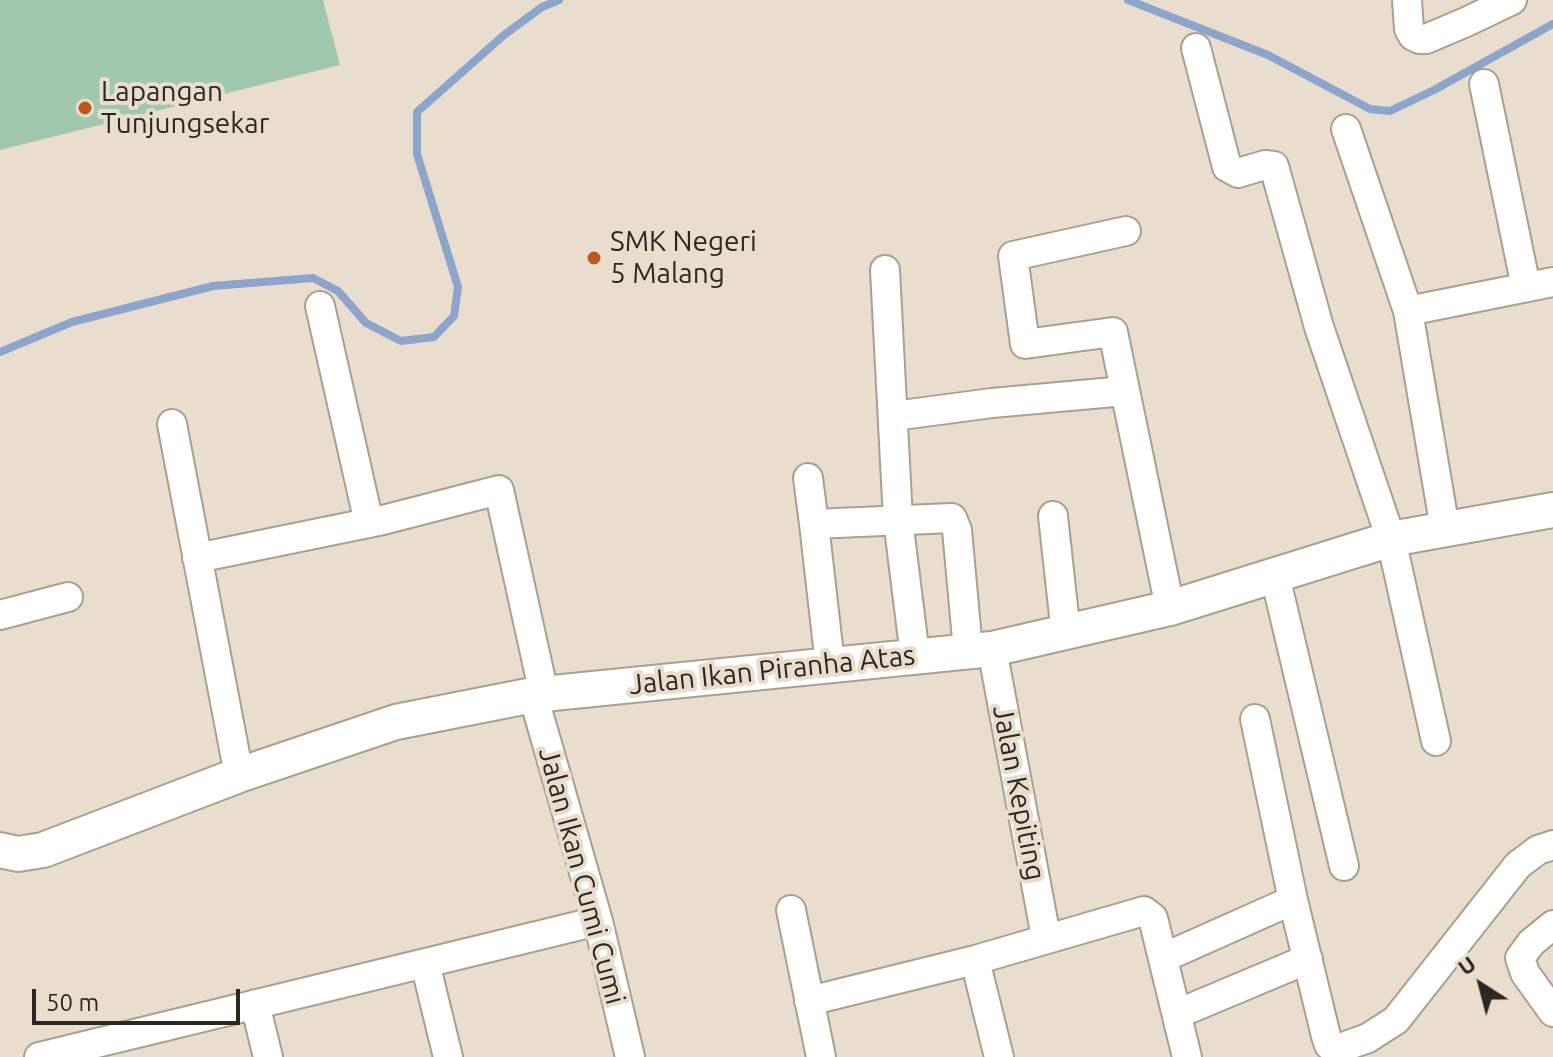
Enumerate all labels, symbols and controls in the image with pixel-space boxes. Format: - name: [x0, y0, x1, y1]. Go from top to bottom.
- place label: Lapangan Tunjungsekar: [101, 75, 269, 141]
- marker: Lapangan Tunjungsekar: [76, 99, 94, 117]
- place label: SMK Negeri 5 Malang: [610, 225, 757, 291]
- marker: SMK Negeri 5 Malang: [585, 249, 603, 267]
- street label: Jalan Ikan Piranha Atas: [627, 638, 917, 702]
- street label: Jalan Kepiting: [986, 703, 1052, 883]
- street label: Jalan Ikan Cumi Cumi: [532, 744, 632, 1008]
- north arrow: [1441, 945, 1521, 1025]
- text: U: [1453, 951, 1480, 980]
- scale bar: [36, 973, 244, 1023]
- text: 50 m: [46, 989, 99, 1016]

